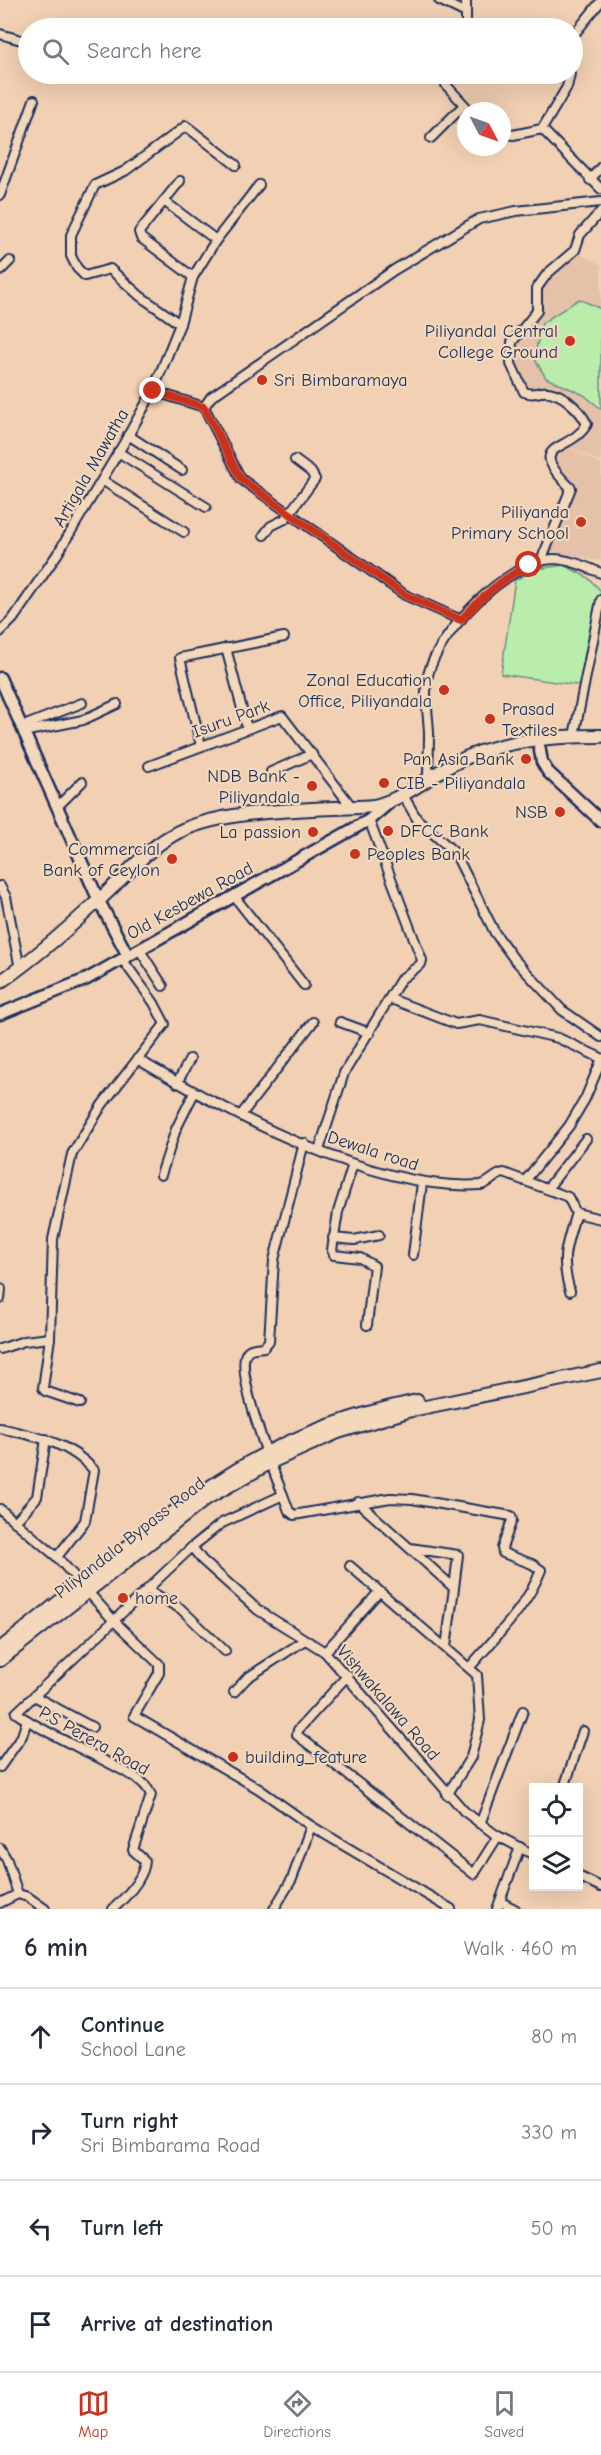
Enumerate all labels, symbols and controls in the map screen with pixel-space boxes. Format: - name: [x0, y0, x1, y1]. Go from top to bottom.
- search box: [18, 18, 583, 84]
- icon: search: [39, 35, 72, 68]
- text: Search here: [87, 38, 202, 64]
- north arrow: [457, 102, 511, 156]
- place label: Piliyandal Central College Ground: [425, 321, 558, 363]
- marker: Piliyandal Central College Ground: [563, 334, 577, 348]
- place label: Sri Bimbaramaya: [274, 370, 408, 391]
- marker: Sri Bimbaramaya: [255, 373, 269, 387]
- route end: [139, 377, 165, 403]
- street label: Artigala Mawatha: [49, 405, 133, 531]
- place label: Piliyanda Primary School: [451, 502, 569, 544]
- marker: Piliyanda Primary School: [574, 515, 588, 529]
- route start: [515, 551, 541, 577]
- place label: Zonal Education Office, Piliyandala: [298, 670, 432, 712]
- marker: Zonal Education Office, Piliyandala: [437, 683, 451, 697]
- street label: Isuru Park: [190, 695, 273, 743]
- place label: Prasad Textiles: [502, 699, 557, 741]
- marker: Prasad Textiles: [483, 712, 497, 726]
- place label: Pan Asia Bank: [403, 749, 514, 770]
- marker: Pan Asia Bank: [519, 752, 533, 766]
- place label: NDB Bank - Piliyandala: [207, 766, 300, 808]
- place label: CIB - Piliyandala: [396, 773, 526, 794]
- marker: CIB - Piliyandala: [377, 776, 391, 790]
- marker: NDB Bank - Piliyandala: [305, 779, 319, 793]
- place label: NSB: [515, 802, 548, 823]
- marker: NSB: [553, 805, 567, 819]
- place label: DFCC Bank: [400, 821, 489, 842]
- place label: La passion: [220, 822, 301, 843]
- marker: DFCC Bank: [381, 824, 395, 838]
- marker: La passion: [306, 825, 320, 839]
- place label: Commercial Bank of Ceylon: [43, 839, 160, 881]
- place label: Peoples Bank: [367, 844, 470, 865]
- marker: Peoples Bank: [348, 847, 362, 861]
- marker: Commercial Bank of Ceylon: [165, 852, 179, 866]
- street label: Old Kesbewa Road: [123, 858, 257, 944]
- street label: Dewala road: [325, 1126, 421, 1176]
- street label: Piliyandala Bypass Road: [51, 1473, 209, 1603]
- place label: home: [135, 1588, 178, 1609]
- marker: home: [116, 1591, 130, 1605]
- street label: Vishwakalawa Road: [332, 1641, 444, 1765]
- street label: P.S Perera Road: [35, 1702, 153, 1780]
- place label: building_feature: [245, 1747, 367, 1768]
- marker: building_feature: [226, 1750, 240, 1764]
- map controls: [529, 1783, 583, 1891]
- button: locate: [529, 1783, 583, 1837]
- button: layers: [529, 1837, 583, 1891]
- text: 6 min: [24, 1933, 88, 1963]
- text: Walk · 460 m: [464, 1937, 577, 1960]
- text: Continue: [81, 2012, 164, 2038]
- icon: ahead: [24, 2020, 57, 2053]
- text: 80 m: [531, 2025, 577, 2048]
- text: School Lane: [81, 2038, 186, 2061]
- text: Turn right: [81, 2108, 178, 2134]
- icon: right: [24, 2116, 57, 2149]
- text: 330 m: [521, 2121, 577, 2144]
- text: Sri Bimbarama Road: [81, 2134, 260, 2157]
- icon: left: [24, 2212, 57, 2245]
- text: Turn left: [81, 2215, 163, 2241]
- text: 50 m: [531, 2217, 577, 2240]
- icon: arrive: [24, 2308, 57, 2341]
- text: Arrive at destination: [81, 2311, 273, 2337]
- tab: Map: [77, 2387, 110, 2441]
- tab: Directions: [263, 2387, 331, 2441]
- tab: Saved: [484, 2387, 524, 2441]

